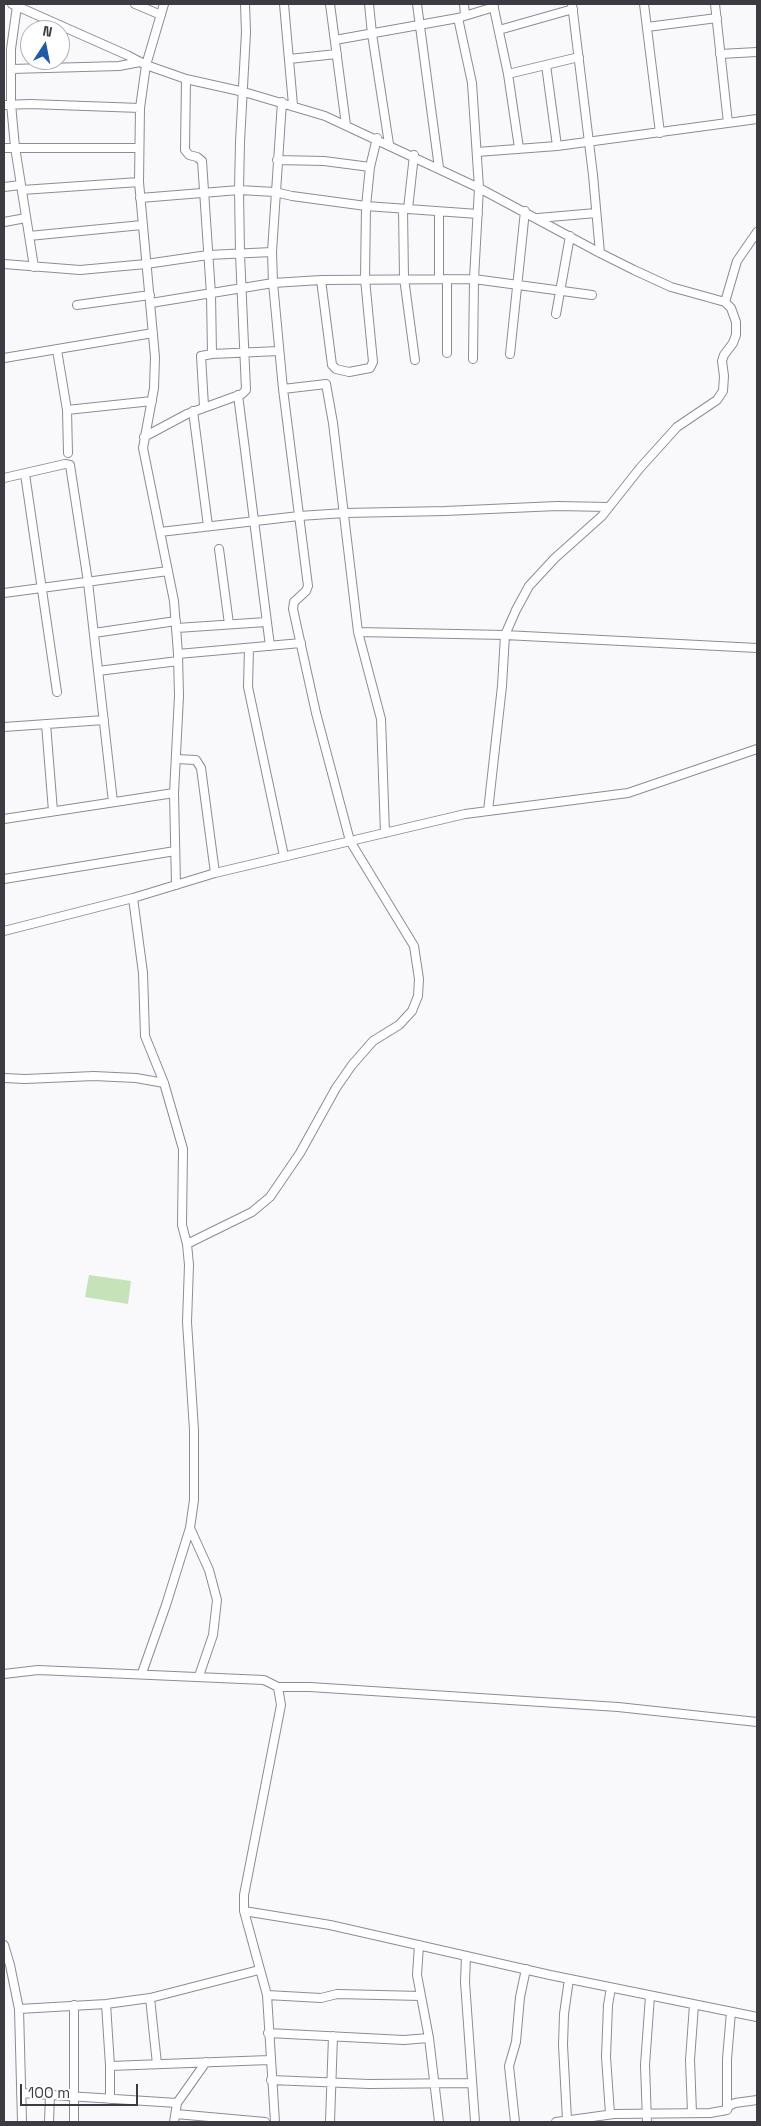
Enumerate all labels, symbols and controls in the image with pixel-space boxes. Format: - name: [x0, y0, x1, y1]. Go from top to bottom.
- north arrow: [20, 20, 70, 70]
- text: N: [41, 22, 54, 41]
- scale bar: [22, 2074, 140, 2106]
- text: 100 m: [28, 2083, 70, 2102]

